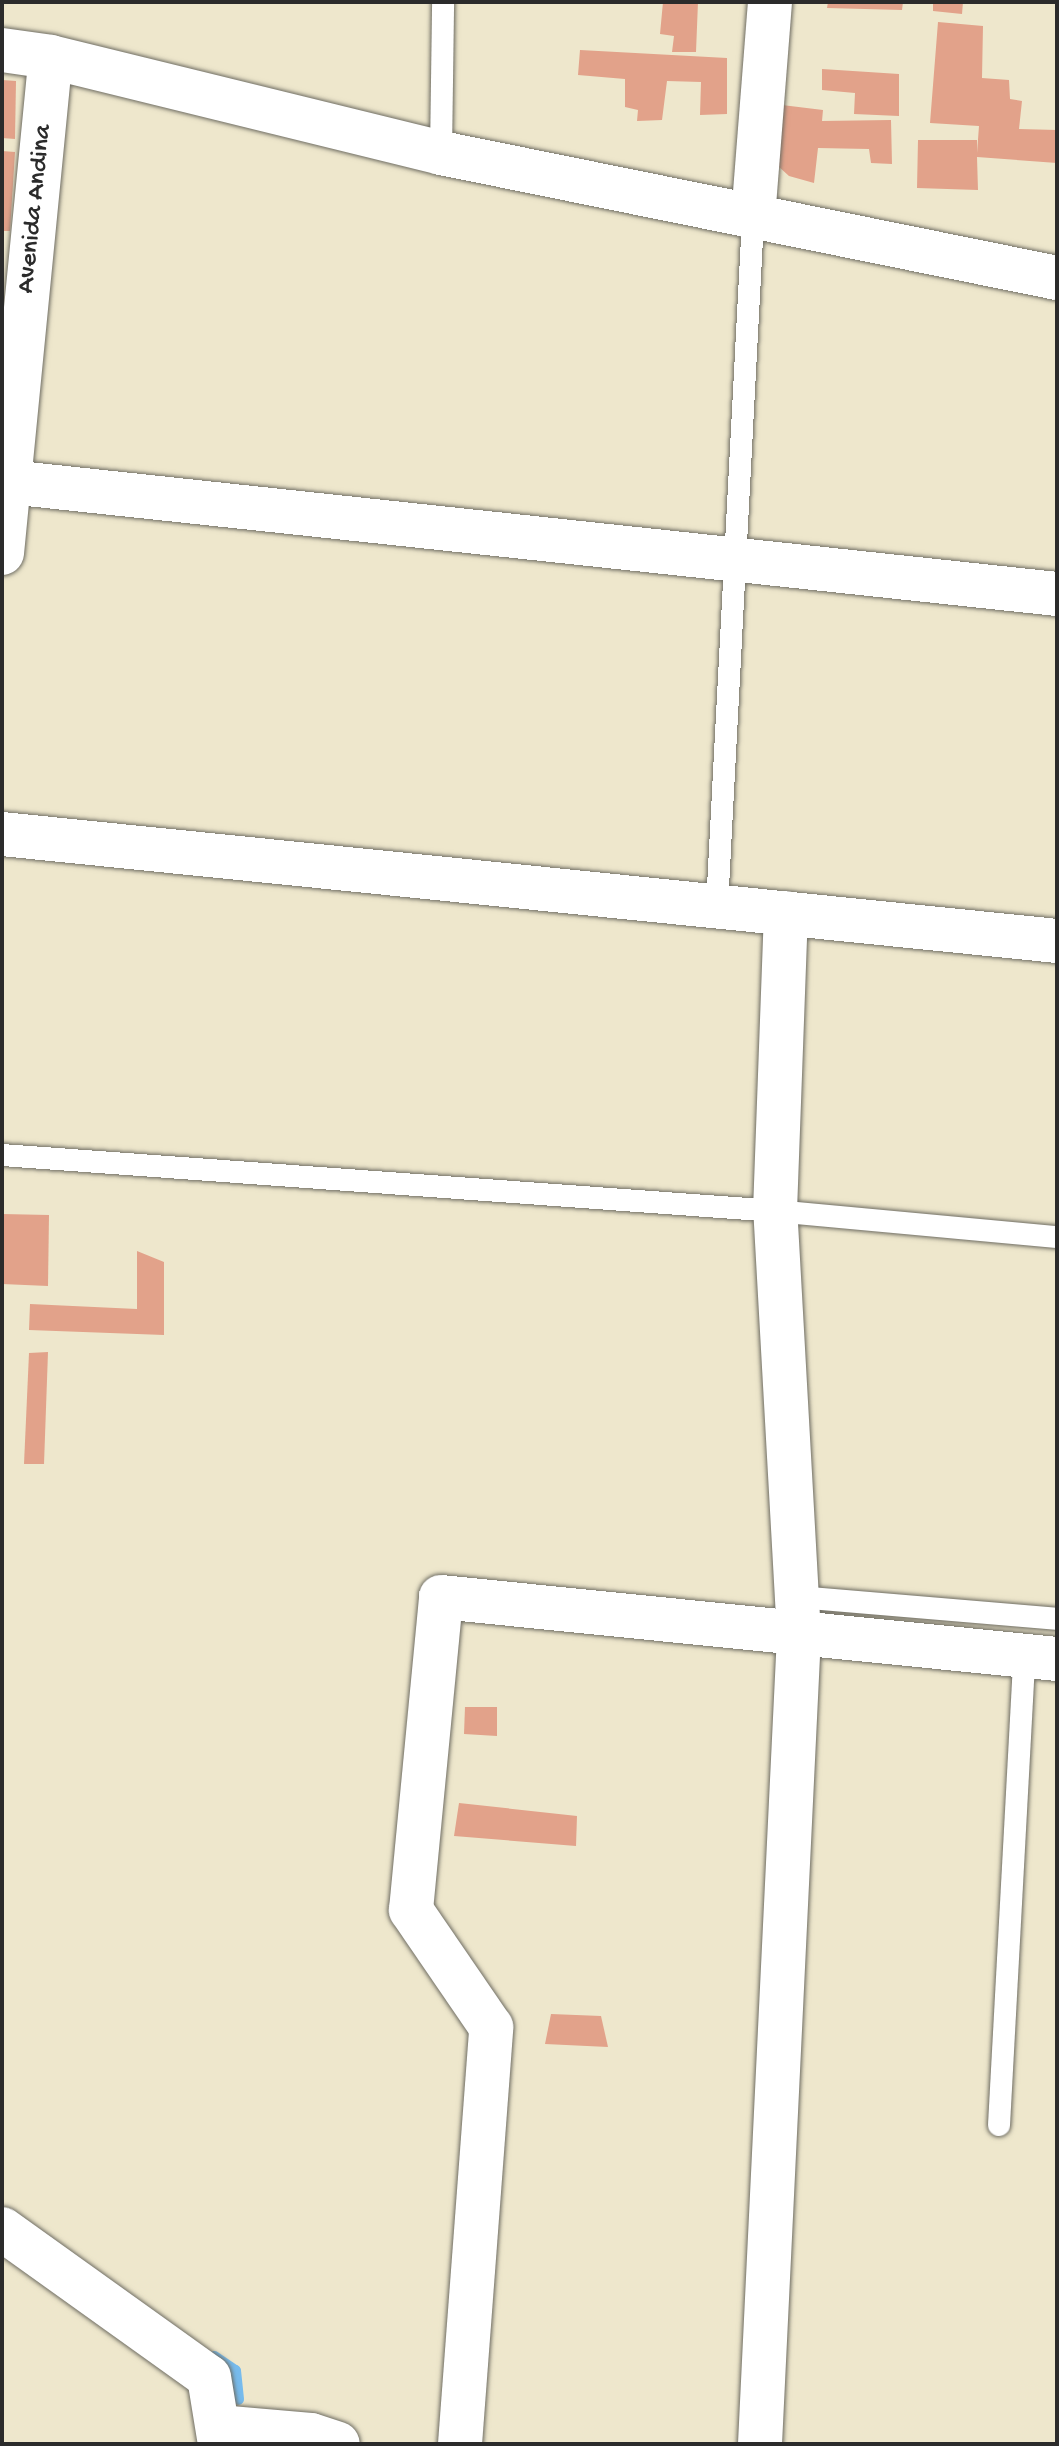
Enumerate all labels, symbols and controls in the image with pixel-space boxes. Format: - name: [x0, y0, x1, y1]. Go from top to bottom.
- street label: Avenida Andina: [12, 123, 60, 295]

